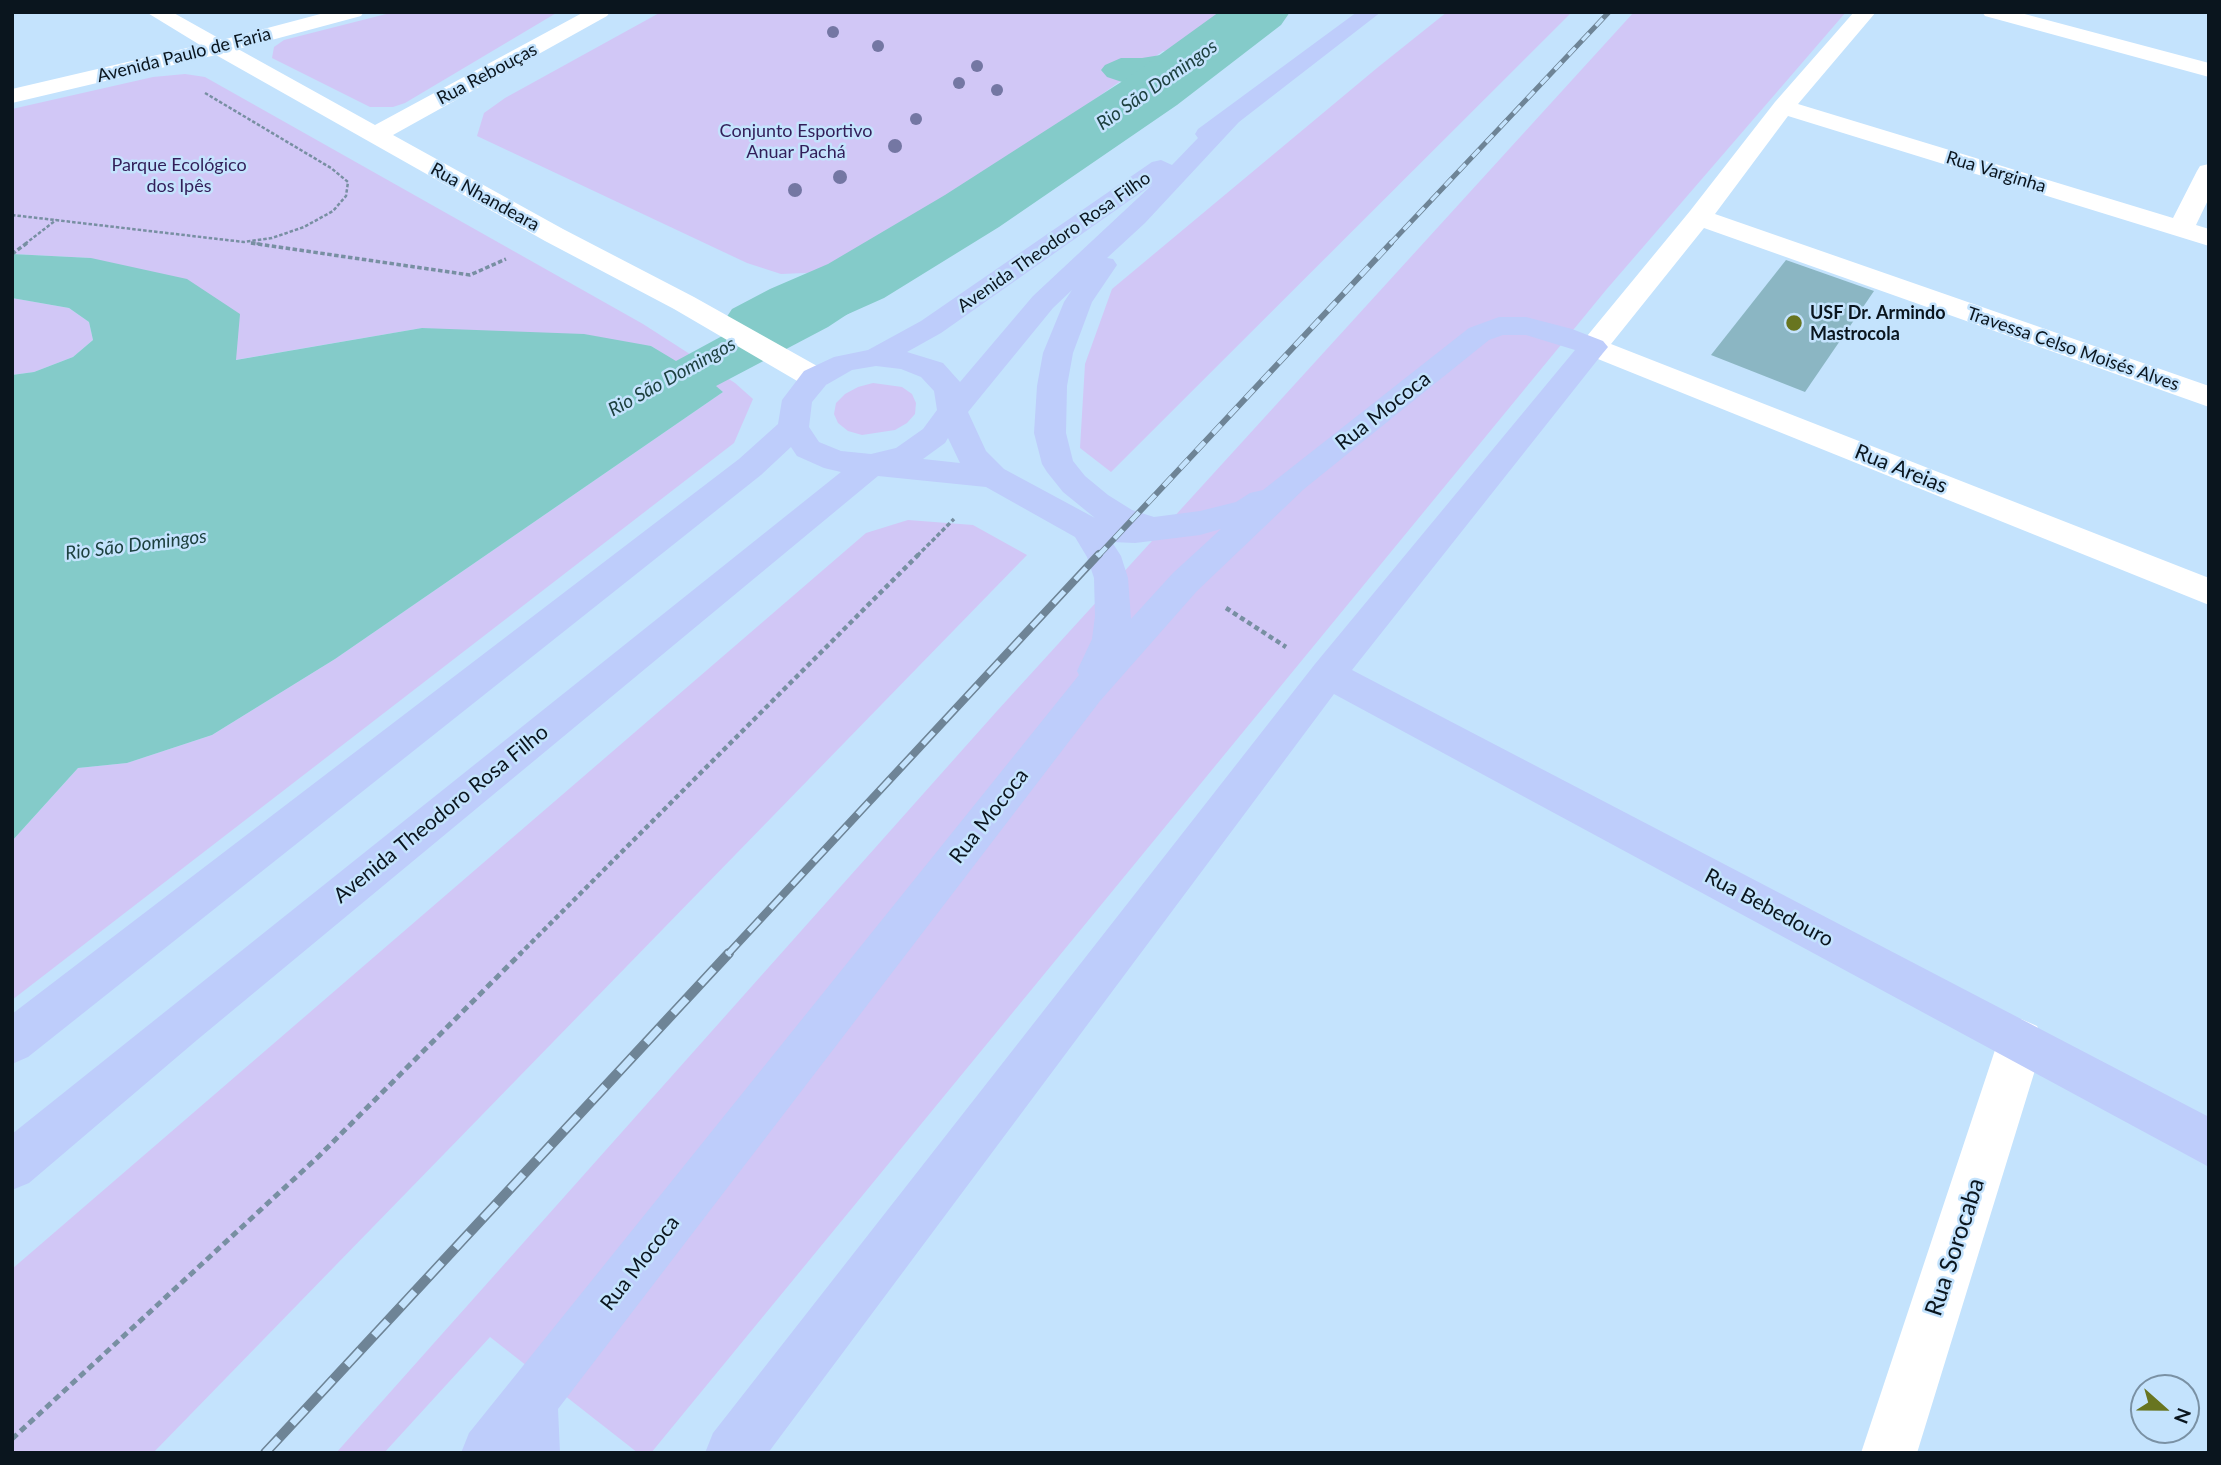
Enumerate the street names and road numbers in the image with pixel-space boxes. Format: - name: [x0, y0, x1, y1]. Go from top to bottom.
- street label: Avenida Paulo de Faria: [95, 23, 273, 87]
- street label: Rua Rebouças: [433, 39, 541, 109]
- street label: Rua Varginha: [1943, 147, 2049, 197]
- street label: Rua Nhandeara: [427, 158, 543, 236]
- street label: Avenida Theodoro Rosa Filho: [953, 167, 1155, 317]
- street label: Travessa Celso Moisés Alves: [1964, 302, 2182, 396]
- street label: Rua Mococa: [1331, 366, 1435, 456]
- street label: Rua Areias: [1851, 439, 1951, 499]
- street label: Avenida Theodoro Rosa Filho: [328, 720, 554, 908]
- street label: Rua Mococa: [944, 764, 1034, 868]
- street label: Rua Bebedouro: [1700, 864, 1838, 952]
- street label: Rua Sorocaba: [1919, 1174, 1991, 1320]
- street label: Rua Mococa: [595, 1211, 685, 1315]

